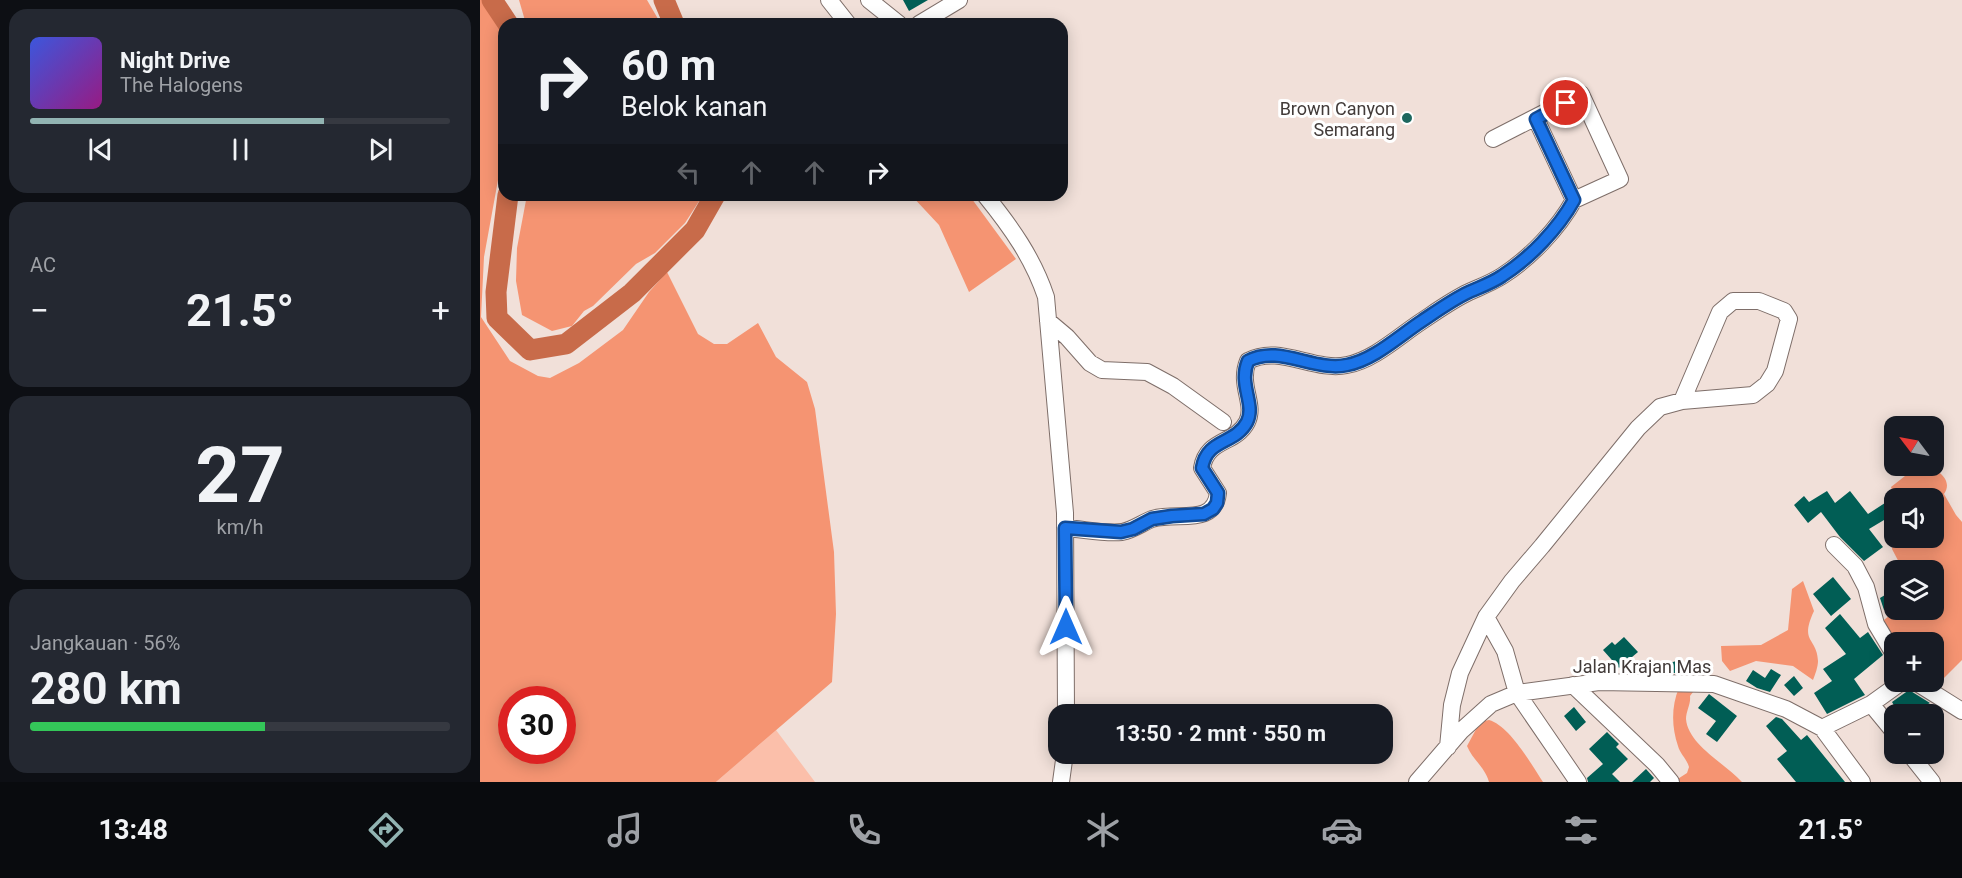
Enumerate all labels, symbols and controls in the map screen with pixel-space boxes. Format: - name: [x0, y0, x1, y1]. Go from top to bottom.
- text: 60 m: [621, 41, 716, 90]
- icon: right: [522, 42, 600, 120]
- text: Night Drive: [120, 48, 230, 73]
- text: The Halogens: [120, 73, 243, 97]
- pin: [1540, 77, 1591, 128]
- icon: arrive: [1549, 86, 1582, 119]
- text: Belok kanan: [621, 91, 767, 123]
- place label: Brown Canyon Semarang: [1280, 98, 1395, 140]
- marker: Brown Canyon Semarang: [1400, 111, 1414, 125]
- icon: previous: [84, 133, 117, 166]
- icon: pause: [224, 133, 257, 166]
- icon: next: [364, 133, 397, 166]
- icon: left: [672, 156, 705, 189]
- icon: ahead: [735, 156, 768, 189]
- icon: ahead: [798, 156, 831, 189]
- icon: right: [861, 156, 894, 189]
- text: AC: [30, 253, 56, 277]
- text: 21.5°: [186, 284, 294, 337]
- text: −: [30, 291, 49, 330]
- text: +: [431, 291, 450, 330]
- north arrow: [1884, 416, 1944, 476]
- map controls: [1884, 416, 1944, 764]
- text: 27: [195, 430, 285, 521]
- button: sound: [1884, 488, 1944, 548]
- text: km/h: [217, 515, 263, 539]
- button: layers: [1884, 560, 1944, 620]
- position arrow: [1034, 595, 1098, 659]
- text: Jangkauan · 56%: [30, 631, 180, 655]
- button: +: [1884, 632, 1944, 692]
- street label: Jalan Krajan Mas: [1573, 656, 1711, 677]
- text: 280 km: [30, 662, 182, 715]
- speed limit sign: 30: [498, 686, 576, 764]
- button: −: [1884, 704, 1944, 764]
- text: 13:50 · 2 mnt · 550 m: [1115, 721, 1326, 746]
- icon: directions: [365, 809, 407, 851]
- icon: music: [604, 809, 646, 851]
- icon: phone: [843, 809, 885, 851]
- icon: climate: [1082, 809, 1124, 851]
- icon: car: [1321, 809, 1363, 851]
- icon: filters: [1560, 809, 1602, 851]
- text: 13:48: [98, 814, 168, 846]
- text: 21.5°: [1799, 814, 1863, 846]

